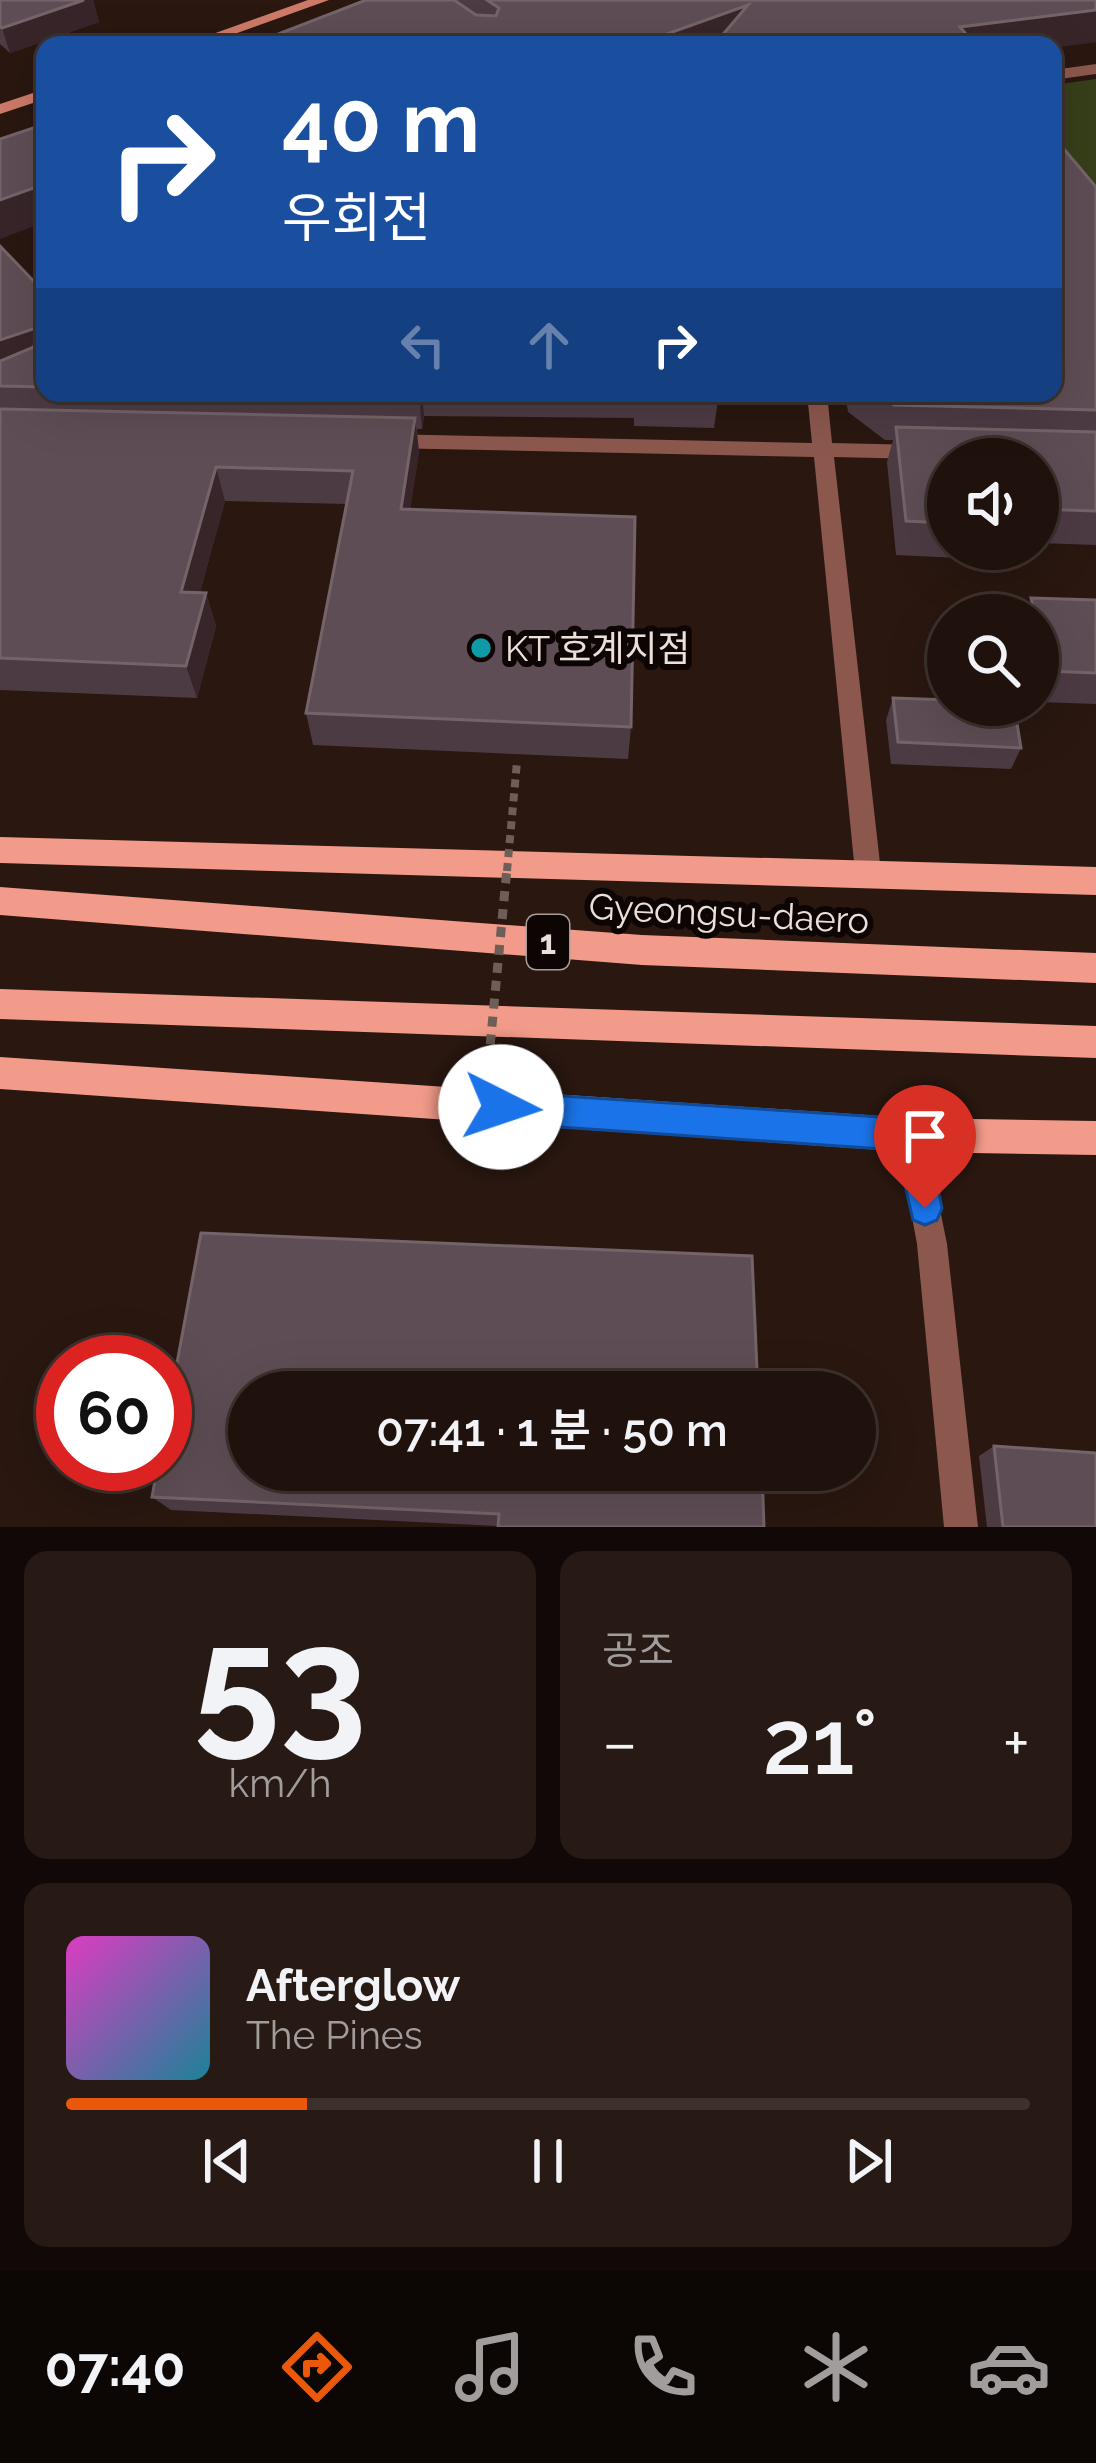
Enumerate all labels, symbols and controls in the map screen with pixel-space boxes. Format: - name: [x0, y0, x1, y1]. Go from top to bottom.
- text: 40 m: [282, 73, 480, 172]
- icon: right: [84, 84, 240, 240]
- text: 우회전: [282, 186, 431, 250]
- icon: left: [390, 312, 456, 378]
- icon: ahead: [516, 312, 582, 378]
- icon: right: [642, 312, 708, 378]
- map controls: [927, 438, 1059, 726]
- button: sound: [927, 438, 1059, 570]
- button: search: [927, 594, 1059, 726]
- place label: KT 호계지점: [505, 627, 691, 669]
- marker: KT 호계지점: [468, 635, 494, 661]
- street label: Gyeongsu-daero: [588, 885, 870, 941]
- road number: 1: [527, 915, 569, 969]
- position arrow: [438, 1044, 564, 1170]
- pin: [874, 1085, 976, 1208]
- icon: arrive: [892, 1103, 958, 1169]
- speed limit sign: 60: [36, 1335, 192, 1491]
- text: 07:41 · 1 분 · 50 m: [376, 1404, 728, 1457]
- text: 53: [193, 1590, 367, 1774]
- text: 공조: [602, 1627, 674, 1673]
- text: 21°: [763, 1689, 878, 1795]
- text: −: [602, 1704, 638, 1781]
- text: +: [1003, 1704, 1030, 1781]
- text: km/h: [229, 1760, 331, 1806]
- text: Afterglow: [246, 1959, 460, 2012]
- text: The Pines: [246, 2012, 423, 2058]
- icon: previous: [194, 2128, 260, 2194]
- icon: pause: [515, 2128, 581, 2194]
- icon: next: [836, 2128, 902, 2194]
- icon: directions: [275, 2325, 359, 2409]
- icon: music: [448, 2325, 532, 2409]
- icon: phone: [621, 2325, 705, 2409]
- icon: climate: [794, 2325, 878, 2409]
- icon: car: [967, 2325, 1051, 2409]
- text: 07:40: [45, 2335, 185, 2399]

